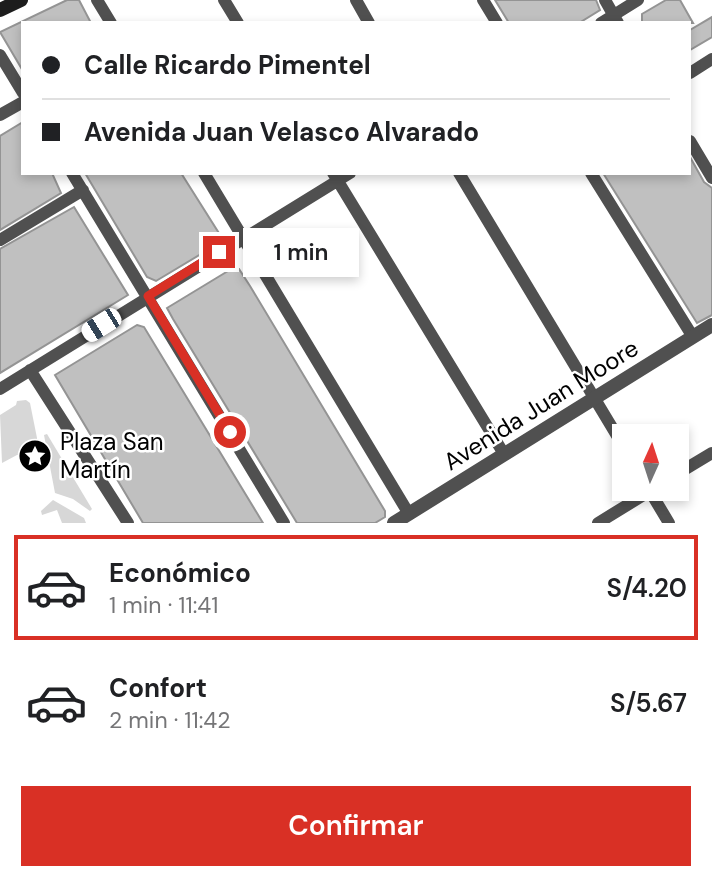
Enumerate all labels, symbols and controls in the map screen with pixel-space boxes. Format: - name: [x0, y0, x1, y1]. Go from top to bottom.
- text: Calle Ricardo Pimentel: [84, 48, 371, 82]
- text: Avenida Juan Velasco Alvarado: [84, 115, 479, 149]
- callout: 1 min: [244, 228, 359, 276]
- route end: [203, 236, 235, 268]
- text: 1 min: [274, 237, 328, 267]
- car: [78, 305, 125, 345]
- street label: Avenida Juan Moore: [437, 332, 644, 477]
- route start: [214, 416, 246, 448]
- north arrow: [612, 424, 690, 500]
- map controls: [612, 424, 689, 501]
- place label: Plaza San Martín: [60, 426, 164, 485]
- place icon: Plaza San Martín: [16, 437, 54, 475]
- icon: car: [25, 556, 88, 619]
- text: Económico: [109, 556, 251, 590]
- text: S/4.20: [607, 571, 687, 605]
- text: 1 min · 11:41: [109, 590, 218, 620]
- icon: car: [25, 671, 88, 734]
- text: Confort: [109, 671, 207, 705]
- text: S/5.67: [610, 686, 687, 720]
- text: 2 min · 11:42: [109, 705, 231, 735]
- button: Confirmar: [21, 786, 691, 866]

